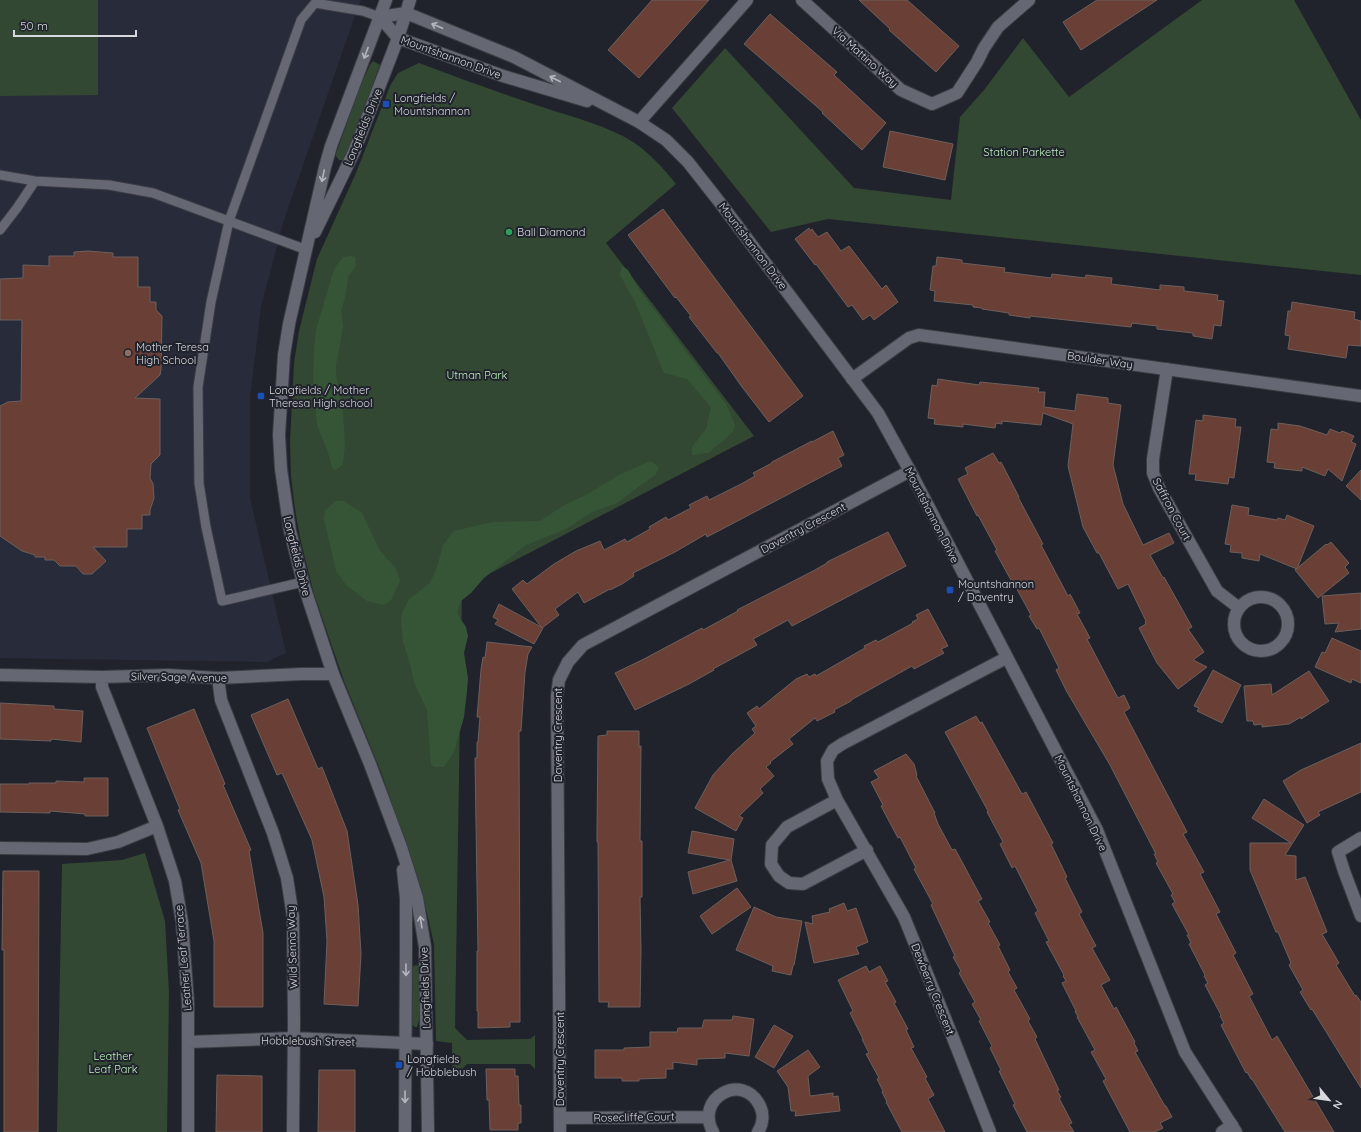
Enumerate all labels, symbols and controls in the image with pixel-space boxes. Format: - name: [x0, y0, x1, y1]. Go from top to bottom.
- scale bar: [14, 12, 136, 38]
- text: 50 m: [20, 18, 48, 33]
- one-way arrow: [431, 21, 443, 29]
- street label: Via Mattino Way: [829, 24, 901, 90]
- street label: Mountshannon Drive: [399, 32, 503, 82]
- one-way arrow: [362, 47, 370, 59]
- one-way arrow: [550, 74, 562, 82]
- street label: Longfields Drive: [341, 86, 385, 168]
- place label: Longfields / Mountshannon: [394, 91, 470, 118]
- marker: Longfields / Mountshannon: [381, 99, 391, 109]
- park label: Station Parkette: [983, 145, 1065, 159]
- one-way arrow: [318, 169, 326, 182]
- street label: Mountshannon Drive: [716, 200, 790, 292]
- place label: Ball Diamond: [517, 225, 586, 239]
- marker: Ball Diamond: [504, 227, 514, 237]
- place label: Mother Teresa High School: [136, 340, 209, 367]
- marker: Mother Teresa High School: [123, 348, 133, 358]
- street label: Boulder Way: [1066, 348, 1134, 372]
- park label: Utman Park: [447, 368, 508, 382]
- place label: Longfields / Mother Theresa High school: [269, 383, 373, 410]
- marker: Longfields / Mother Theresa High school: [256, 391, 266, 401]
- street label: Mountshannon Drive: [902, 465, 962, 565]
- street label: Saffron Court: [1150, 475, 1194, 543]
- street label: Daventry Crescent: [758, 499, 848, 556]
- street label: Longfields Drive: [280, 515, 314, 597]
- place label: Mountshannon / Daventry: [958, 577, 1034, 604]
- marker: Mountshannon / Daventry: [945, 585, 955, 595]
- street label: Silver Sage Avenue: [131, 669, 227, 685]
- street label: Daventry Crescent: [551, 687, 565, 782]
- street label: Mountshannon Drive: [1052, 752, 1110, 854]
- street label: Leather Leaf Terrace: [171, 904, 195, 1012]
- street label: Wild Senna Way: [284, 905, 300, 989]
- one-way arrow: [417, 916, 425, 929]
- street label: Dewberry Crescent: [908, 941, 958, 1037]
- street label: Longfields Drive: [417, 947, 433, 1029]
- one-way arrow: [402, 963, 410, 976]
- street label: Daventry Crescent: [553, 1011, 567, 1106]
- street label: Hobblebush Street: [261, 1033, 355, 1049]
- park label: Leather Leaf Park: [88, 1049, 138, 1076]
- place label: Longfields / Hobblebush: [407, 1052, 477, 1079]
- marker: Longfields / Hobblebush: [394, 1060, 404, 1070]
- north arrow: [1309, 1080, 1349, 1120]
- one-way arrow: [401, 1090, 409, 1103]
- text: N: [1330, 1098, 1346, 1112]
- street label: Rosecliffe Court: [593, 1109, 675, 1125]

